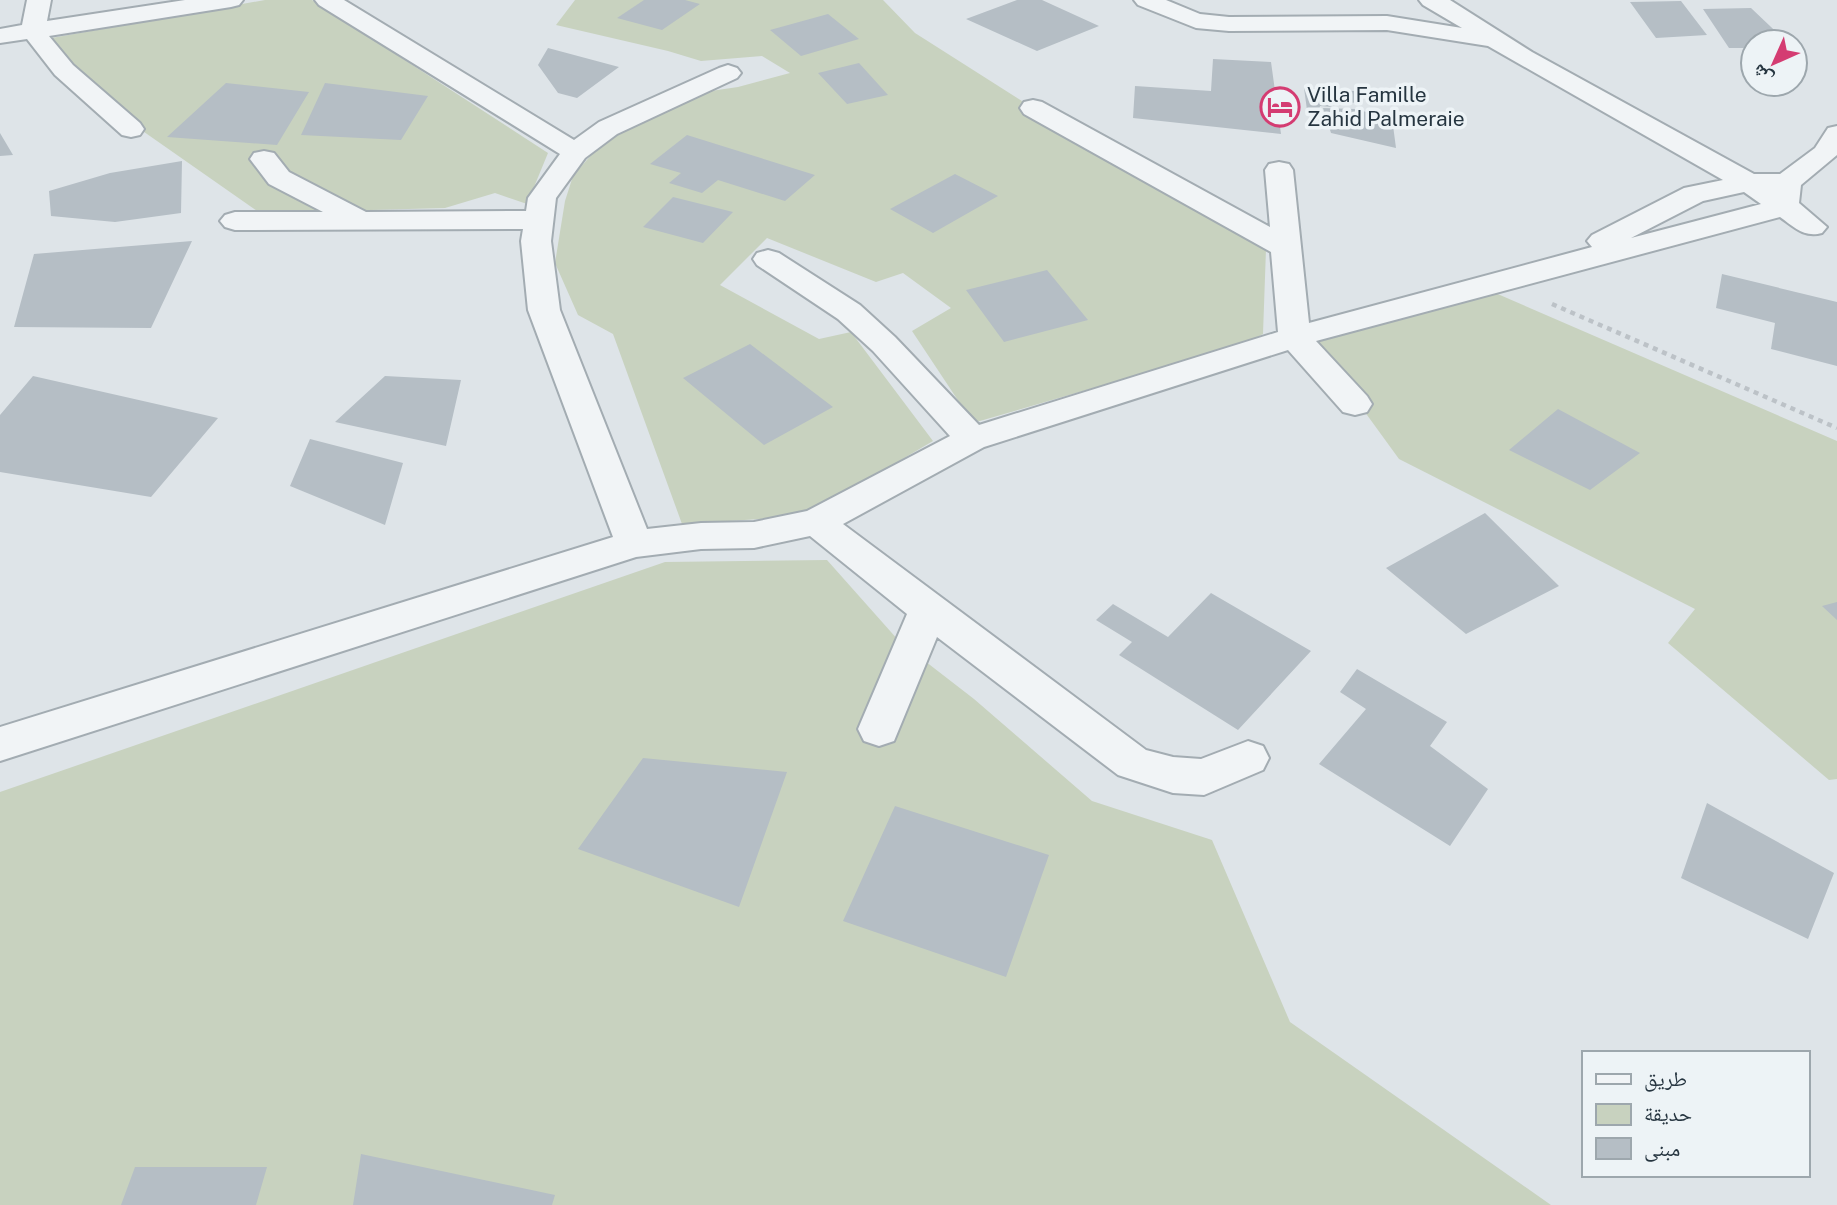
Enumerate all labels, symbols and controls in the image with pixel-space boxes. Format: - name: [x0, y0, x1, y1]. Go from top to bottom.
- north arrow: [1739, 28, 1809, 98]
- text: ش: [1747, 59, 1778, 90]
- place label: Villa Famille Zahid Palmeraie: [1307, 82, 1465, 131]
- hotel icon: Villa Famille Zahid Palmeraie: [1259, 86, 1301, 128]
- legend: [1582, 1051, 1809, 1177]
- text: طريق: [1644, 1066, 1687, 1092]
- text: حديقة: [1644, 1101, 1692, 1126]
- text: مبنى: [1644, 1136, 1680, 1162]

